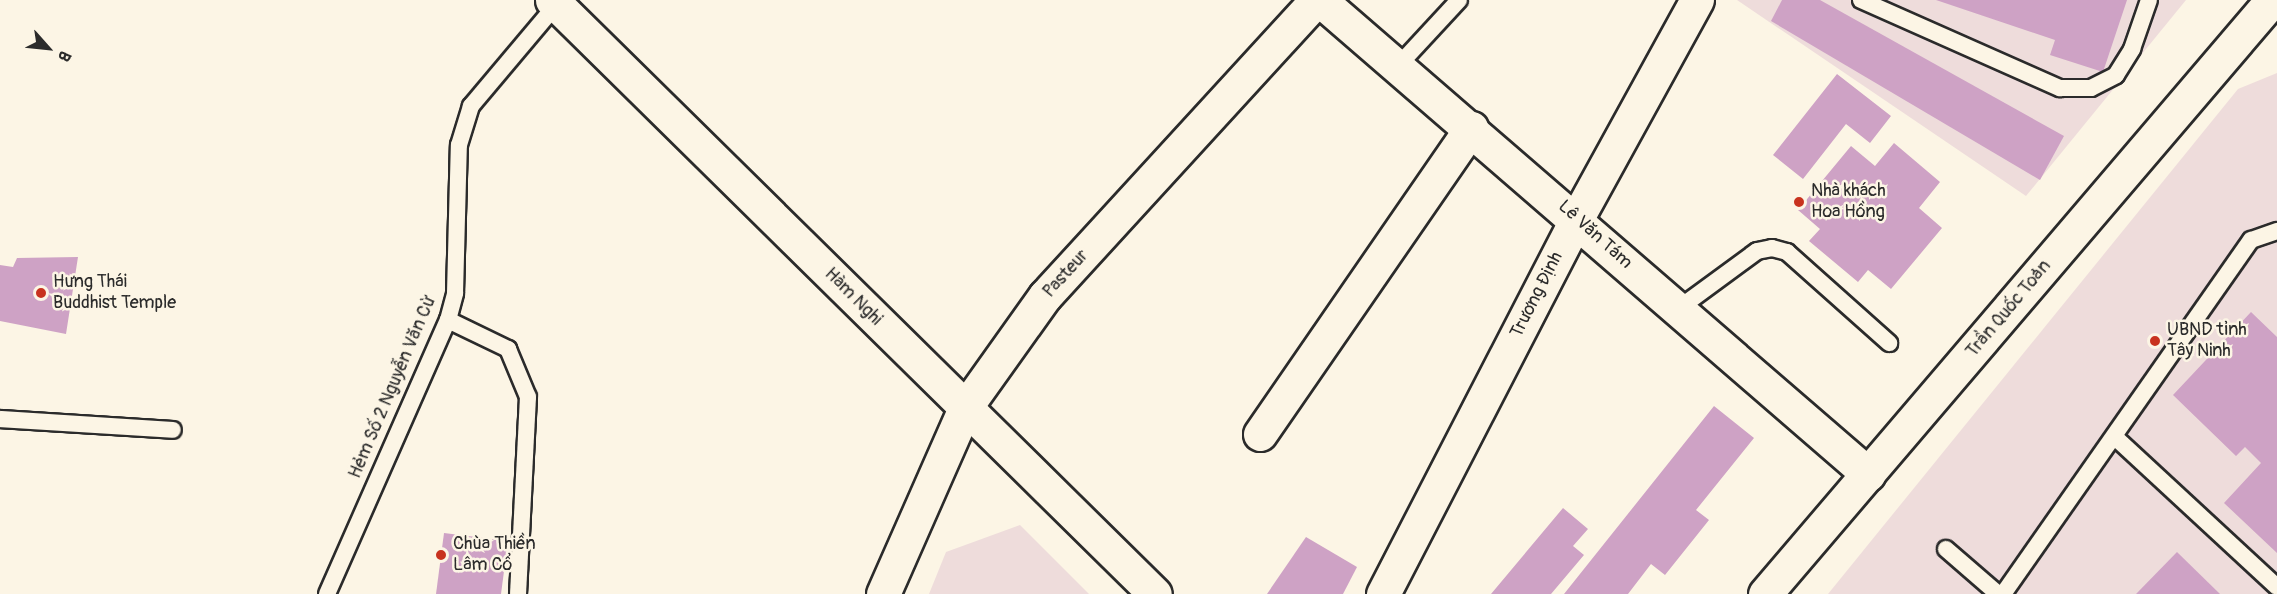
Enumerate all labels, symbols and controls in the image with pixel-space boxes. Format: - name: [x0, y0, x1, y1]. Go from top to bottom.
- north arrow: [18, 18, 78, 78]
- text: B: [53, 48, 75, 65]
- place label: Nhà khách Hoa Hồng: [1811, 181, 1886, 224]
- marker: Nhà khách Hoa Hồng: [1792, 195, 1806, 209]
- street label: Lê Văn Tám: [1554, 196, 1636, 274]
- street label: Pasteur: [1039, 246, 1093, 302]
- street label: Trương Định: [1506, 249, 1568, 341]
- street label: Trần Quốc Toản: [1962, 256, 2056, 362]
- street label: Hàm Nghi: [820, 264, 886, 330]
- place label: Hưng Thái Buddhist Temple: [53, 272, 176, 314]
- marker: Hưng Thái Buddhist Temple: [34, 286, 48, 300]
- street label: Hẻm Số 2 Nguyễn Văn Cừ: [345, 292, 441, 482]
- place label: UBND tỉnh Tây Ninh: [2167, 320, 2247, 362]
- marker: UBND tỉnh Tây Ninh: [2148, 334, 2162, 348]
- place label: Chùa Thiền Lâm Cổ: [453, 534, 536, 576]
- marker: Chùa Thiền Lâm Cổ: [434, 548, 448, 562]

